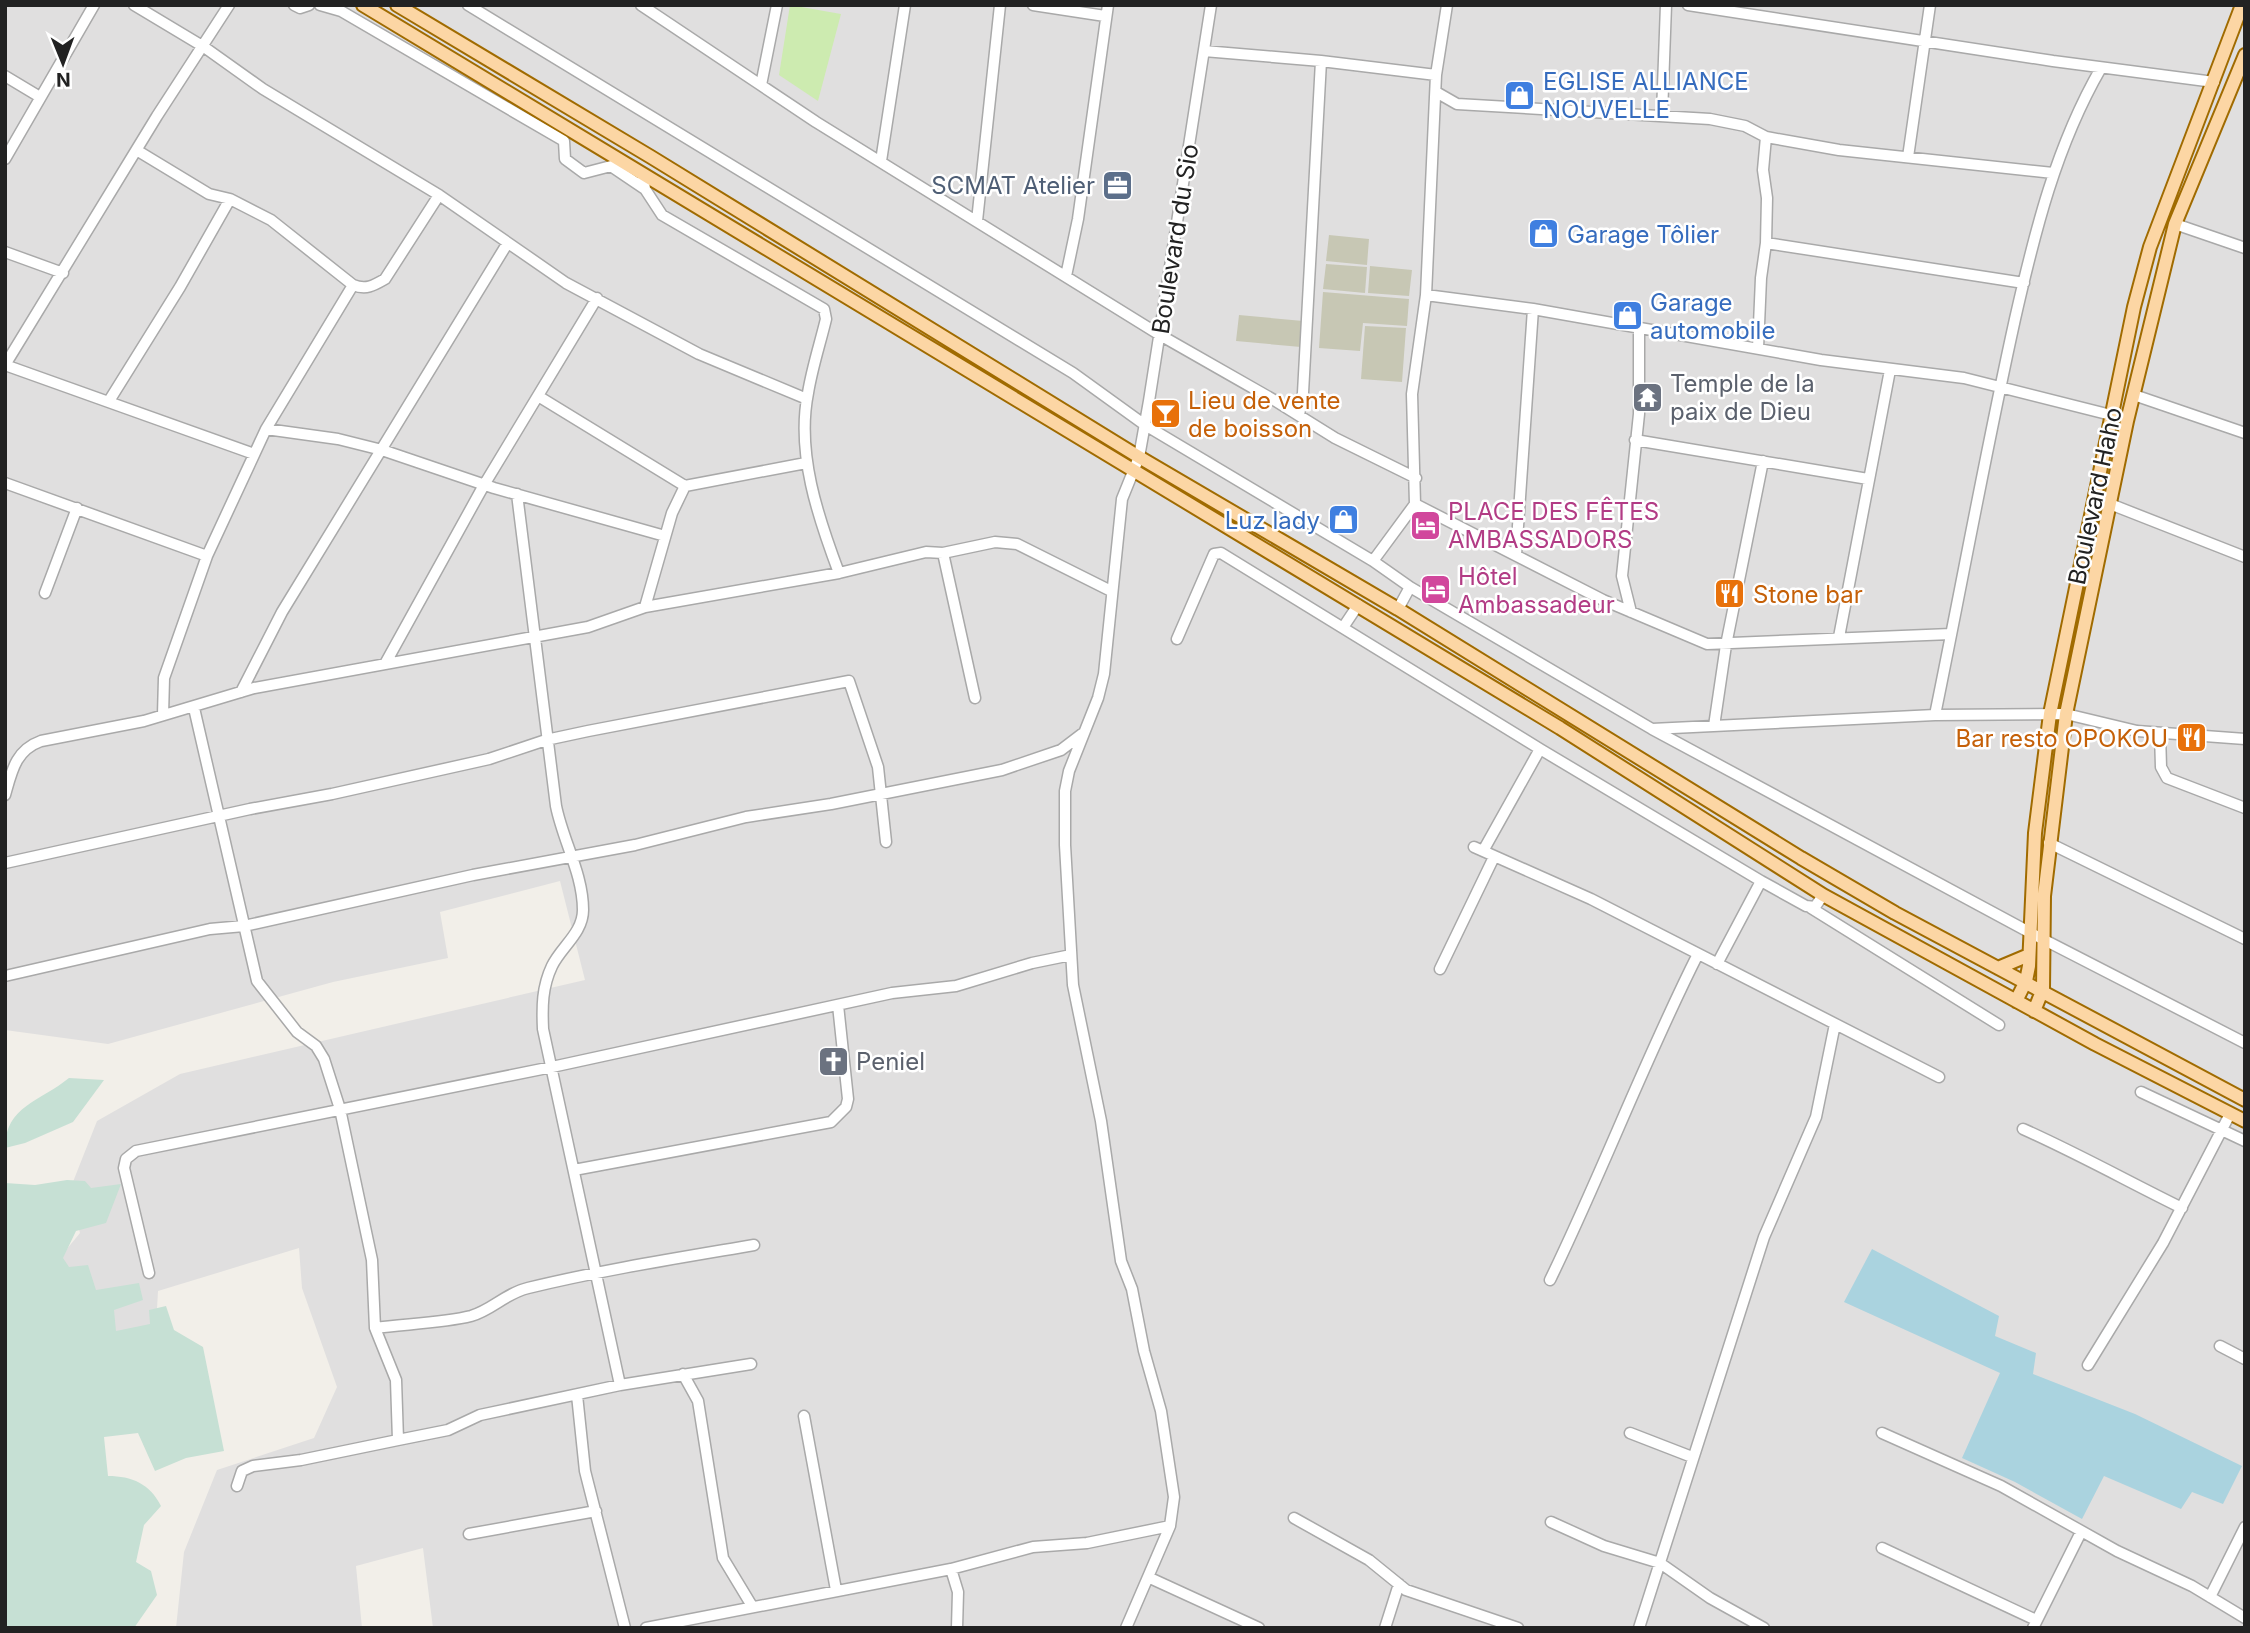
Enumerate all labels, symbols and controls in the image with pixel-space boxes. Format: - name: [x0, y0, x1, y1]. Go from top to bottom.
- north arrow: [28, 28, 98, 98]
- place label: EGLISE ALLIANCE NOUVELLE: [1543, 67, 1749, 124]
- text: N: [56, 68, 71, 91]
- shop icon: EGLISE ALLIANCE NOUVELLE: [1503, 78, 1537, 112]
- street label: Boulevard du Sio: [1146, 142, 1204, 336]
- office icon: SCMAT Atelier: [1101, 168, 1135, 202]
- place label: SCMAT Atelier: [931, 171, 1095, 200]
- shop icon: Garage Tôlier: [1527, 217, 1561, 251]
- place label: Garage Tôlier: [1567, 220, 1719, 249]
- place label: Garage automobile: [1650, 288, 1775, 345]
- shop icon: Garage automobile: [1610, 299, 1644, 333]
- place label: Temple de la paix de Dieu: [1670, 369, 1815, 426]
- temple icon: Temple de la paix de Dieu: [1630, 380, 1664, 414]
- place label: Lieu de vente de boisson: [1188, 386, 1341, 443]
- bar icon: Lieu de vente de boisson: [1148, 397, 1182, 431]
- street label: Boulevard Haho: [2062, 405, 2128, 587]
- place label: PLACE DES FÊTES AMBASSADORS: [1448, 496, 1659, 554]
- shop icon: Luz lady: [1326, 503, 1360, 537]
- place label: Luz lady: [1225, 506, 1320, 535]
- hotel icon: PLACE DES FÊTES AMBASSADORS: [1408, 508, 1442, 542]
- place label: Hôtel Ambassadeur: [1458, 562, 1615, 619]
- hotel icon: Hôtel Ambassadeur: [1418, 573, 1452, 607]
- restaurant icon: Stone bar: [1713, 577, 1747, 611]
- place label: Stone bar: [1753, 580, 1863, 609]
- restaurant icon: Bar resto OPOKOU: [2174, 721, 2208, 755]
- place label: Bar resto OPOKOU: [1955, 724, 2168, 753]
- church icon: Peniel: [816, 1044, 850, 1078]
- place label: Peniel: [856, 1047, 925, 1076]

